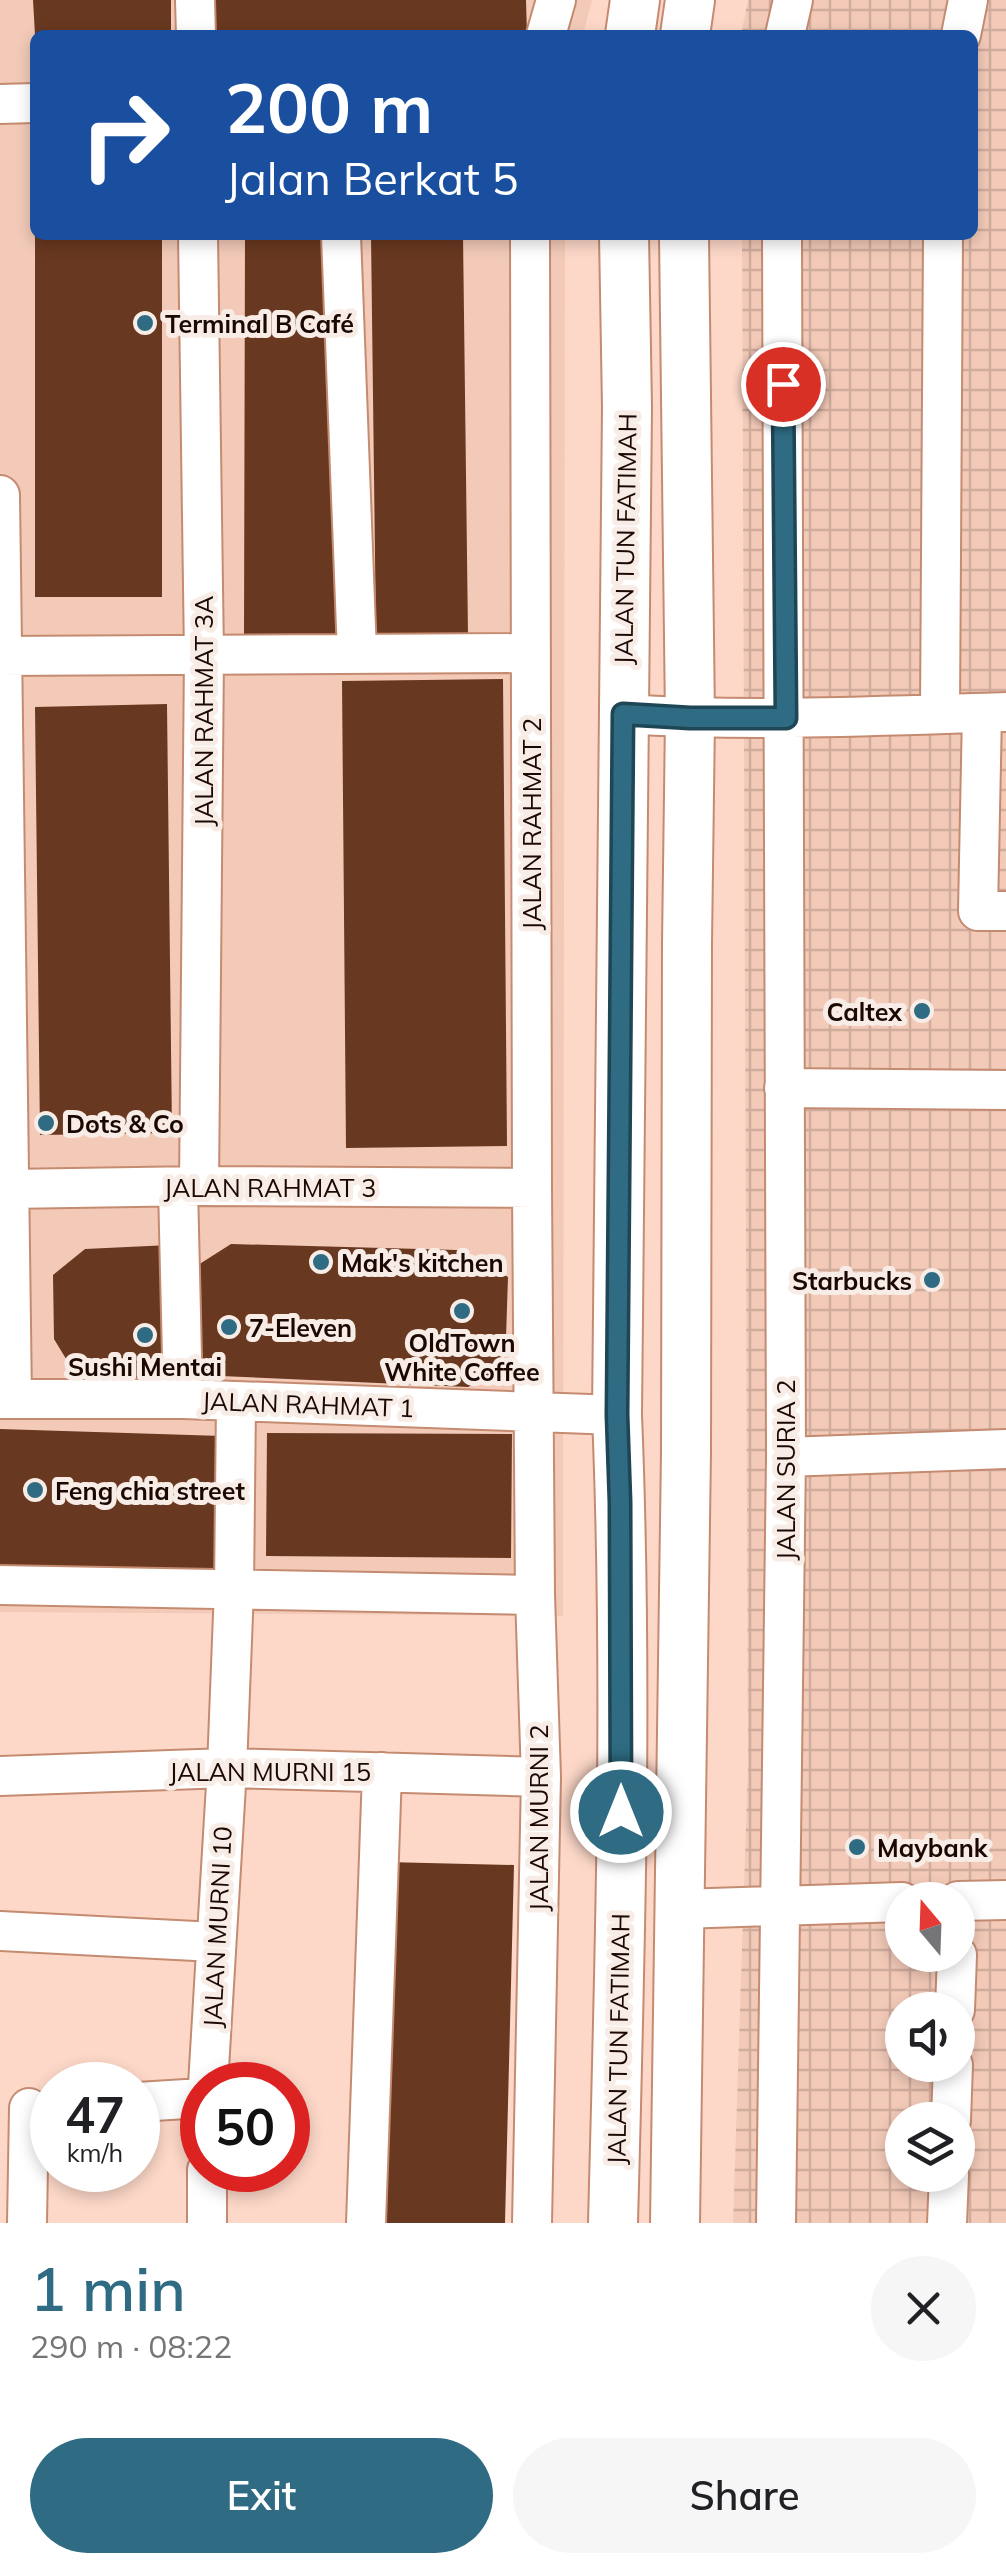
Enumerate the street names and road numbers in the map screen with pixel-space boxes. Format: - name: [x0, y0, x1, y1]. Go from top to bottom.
- street label: JALAN TUN FATIMAH: [607, 413, 643, 665]
- street label: JALAN RAHMAT 3A: [188, 596, 219, 826]
- street label: JALAN RAHMAT 2: [516, 718, 547, 930]
- street label: JALAN RAHMAT 3: [164, 1172, 376, 1203]
- street label: JALAN SURIA 2: [770, 1380, 801, 1560]
- street label: JALAN RAHMAT 1: [201, 1385, 415, 1423]
- street label: JALAN MURNI 2: [523, 1725, 554, 1911]
- street label: JALAN MURNI 15: [169, 1756, 371, 1787]
- street label: JALAN MURNI 10: [196, 1825, 238, 2029]
- street label: JALAN TUN FATIMAH: [600, 1913, 636, 2165]

